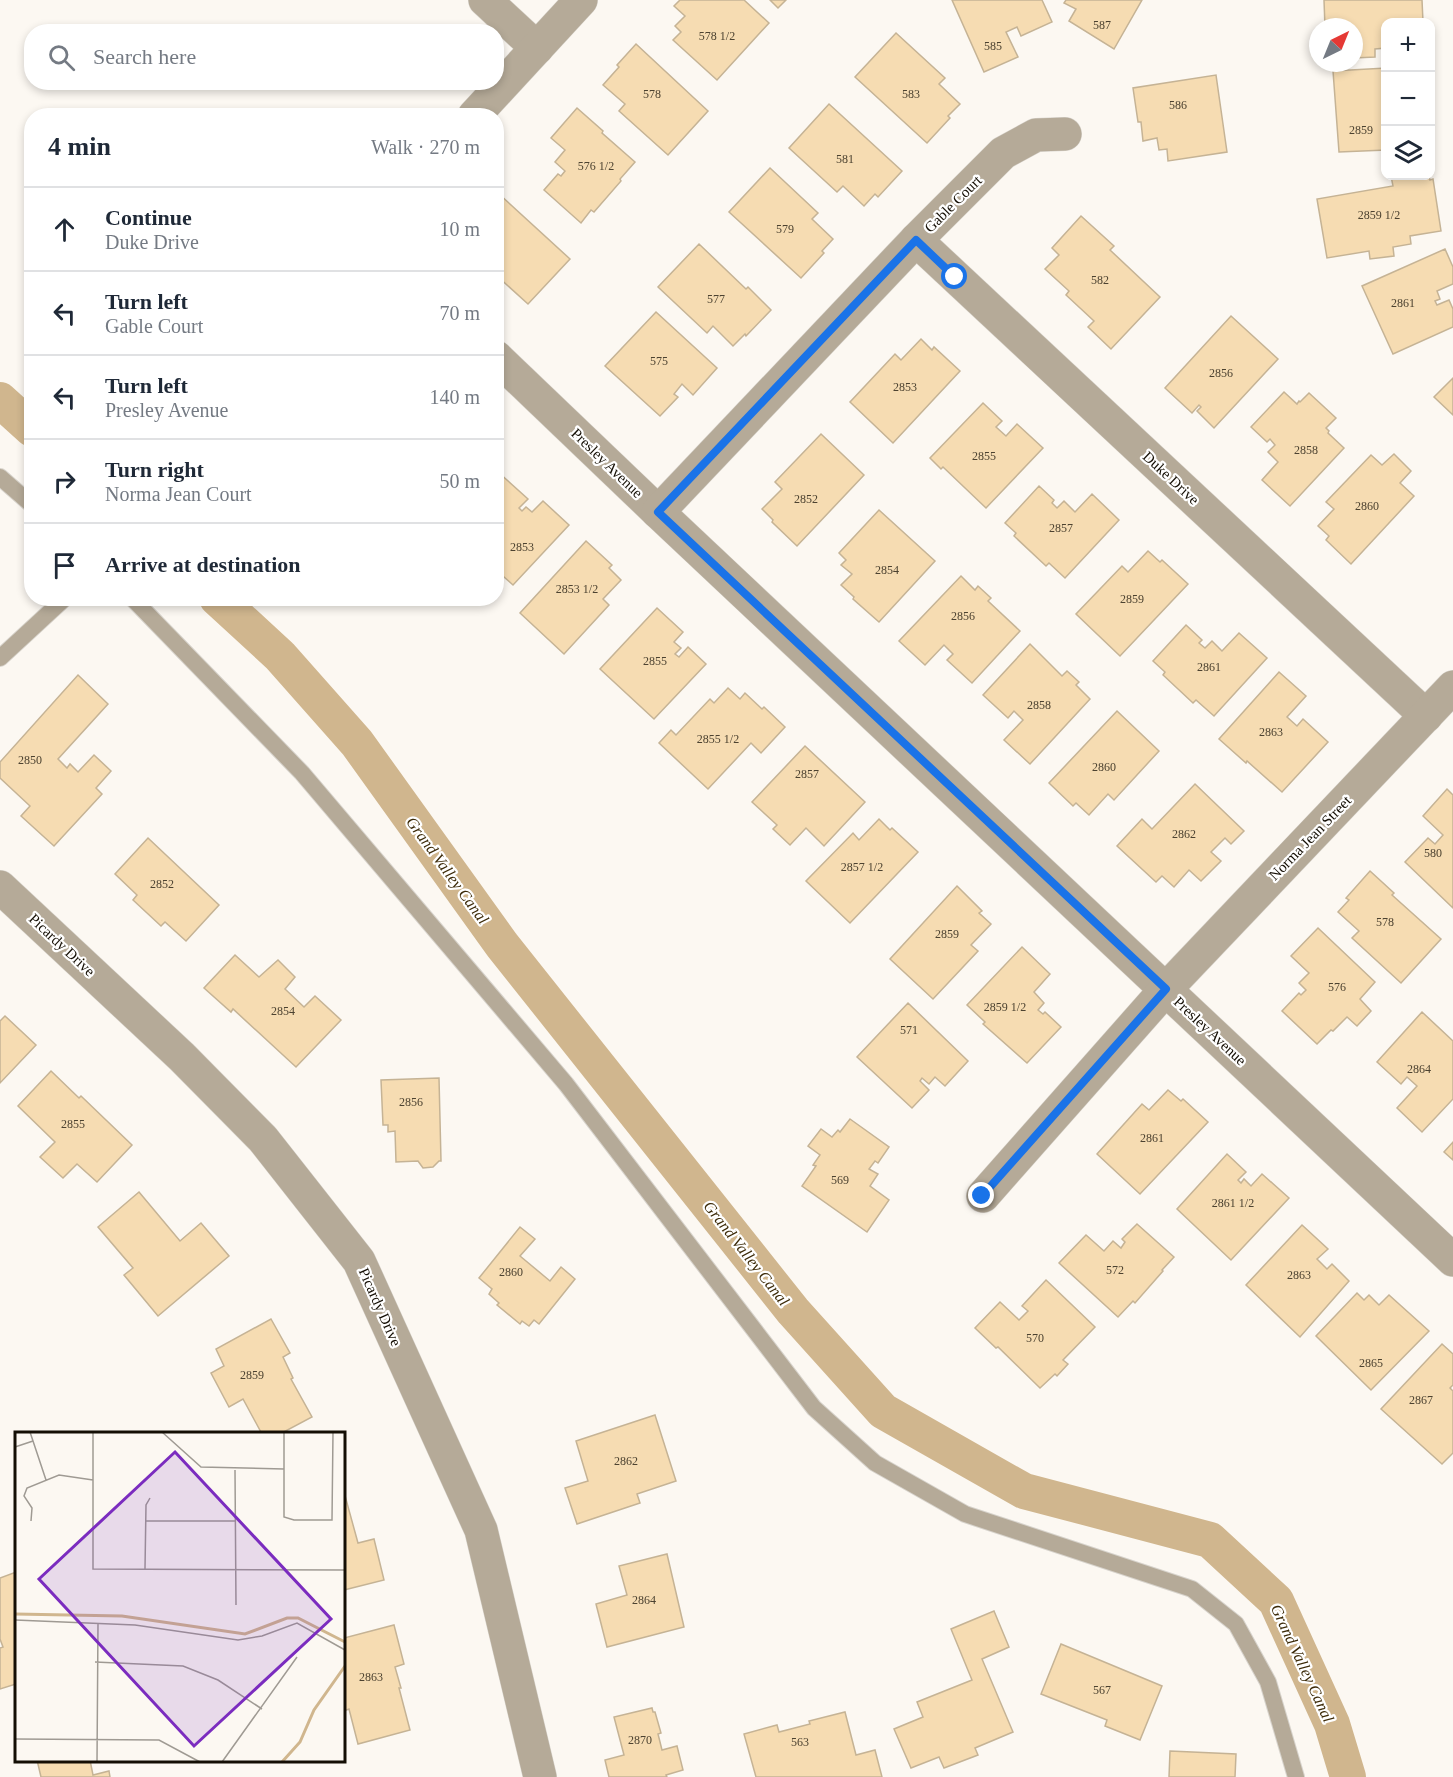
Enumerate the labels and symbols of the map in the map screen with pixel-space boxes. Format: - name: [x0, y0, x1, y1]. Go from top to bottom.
- house number: 587: [1093, 18, 1111, 32]
- north arrow: [1309, 18, 1363, 72]
- house number: 578 1/2: [699, 29, 735, 43]
- house number: 585: [984, 39, 1002, 53]
- house number: 578: [643, 87, 661, 101]
- house number: 583: [902, 87, 920, 101]
- house number: 586: [1169, 98, 1187, 112]
- house number: 2859: [1349, 123, 1373, 137]
- house number: 581: [836, 152, 854, 166]
- house number: 576 1/2: [578, 159, 614, 173]
- street label: Gable Court: [921, 172, 985, 236]
- house number: 2859 1/2: [1358, 208, 1400, 222]
- house number: 579: [776, 222, 794, 236]
- route start: [941, 263, 967, 289]
- house number: 582: [1091, 273, 1109, 287]
- house number: 577: [707, 292, 725, 306]
- house number: 2861: [1391, 296, 1415, 310]
- house number: 575: [650, 354, 668, 368]
- house number: 2856: [1209, 366, 1233, 380]
- house number: 2853: [893, 380, 917, 394]
- street label: Presley Avenue: [568, 425, 646, 501]
- house number: 2858: [1294, 443, 1318, 457]
- street label: Duke Drive: [1140, 448, 1202, 508]
- house number: 2855: [972, 449, 996, 463]
- house number: 2852: [794, 492, 818, 506]
- house number: 2860: [1355, 499, 1379, 513]
- house number: 2857: [1049, 521, 1073, 535]
- house number: 2853: [510, 540, 534, 554]
- house number: 2854: [875, 563, 899, 577]
- house number: 2853 1/2: [556, 582, 598, 596]
- house number: 2859: [1120, 592, 1144, 606]
- house number: 2856: [951, 609, 975, 623]
- house number: 2855: [643, 654, 667, 668]
- house number: 2861: [1197, 660, 1221, 674]
- house number: 2858: [1027, 698, 1051, 712]
- house number: 2863: [1259, 725, 1283, 739]
- house number: 2855 1/2: [697, 732, 739, 746]
- house number: 2850: [18, 753, 42, 767]
- house number: 2860: [1092, 760, 1116, 774]
- house number: 2857: [795, 767, 819, 781]
- street label: Norma Jean Street: [1266, 792, 1355, 883]
- water label: Grand Valley Canal: [402, 814, 492, 928]
- house number: 2862: [1172, 827, 1196, 841]
- house number: 580: [1424, 846, 1442, 860]
- house number: 2857 1/2: [841, 860, 883, 874]
- house number: 2852: [150, 877, 174, 891]
- street label: Picardy Drive: [26, 911, 98, 980]
- house number: 578: [1376, 915, 1394, 929]
- house number: 2859: [935, 927, 959, 941]
- house number: 576: [1328, 980, 1346, 994]
- street label: Presley Avenue: [1171, 994, 1250, 1069]
- house number: 2859 1/2: [984, 1000, 1026, 1014]
- house number: 2854: [271, 1004, 295, 1018]
- house number: 571: [900, 1023, 918, 1037]
- house number: 2864: [1407, 1062, 1431, 1076]
- house number: 2856: [399, 1095, 423, 1109]
- house number: 2855: [61, 1117, 85, 1131]
- house number: 2861: [1140, 1131, 1164, 1145]
- house number: 569: [831, 1173, 849, 1187]
- route end: [968, 1182, 994, 1208]
- house number: 2861 1/2: [1212, 1196, 1254, 1210]
- water label: Grand Valley Canal: [700, 1198, 793, 1310]
- house number: 572: [1106, 1263, 1124, 1277]
- street label: Picardy Drive: [356, 1265, 404, 1349]
- house number: 2860: [499, 1265, 523, 1279]
- house number: 2863: [1287, 1268, 1311, 1282]
- house number: 570: [1026, 1331, 1044, 1345]
- house number: 2865: [1359, 1356, 1383, 1370]
- house number: 2859: [240, 1368, 264, 1382]
- house number: 2867: [1409, 1393, 1433, 1407]
- inset map: [15, 1432, 345, 1762]
- house number: 2862: [614, 1454, 638, 1468]
- house number: 2864: [632, 1593, 656, 1607]
- water label: Grand Valley Canal: [1267, 1602, 1338, 1726]
- house number: 2863: [359, 1670, 383, 1684]
- house number: 567: [1093, 1683, 1111, 1697]
- house number: 2870: [628, 1733, 652, 1747]
- house number: 563: [791, 1735, 809, 1749]

